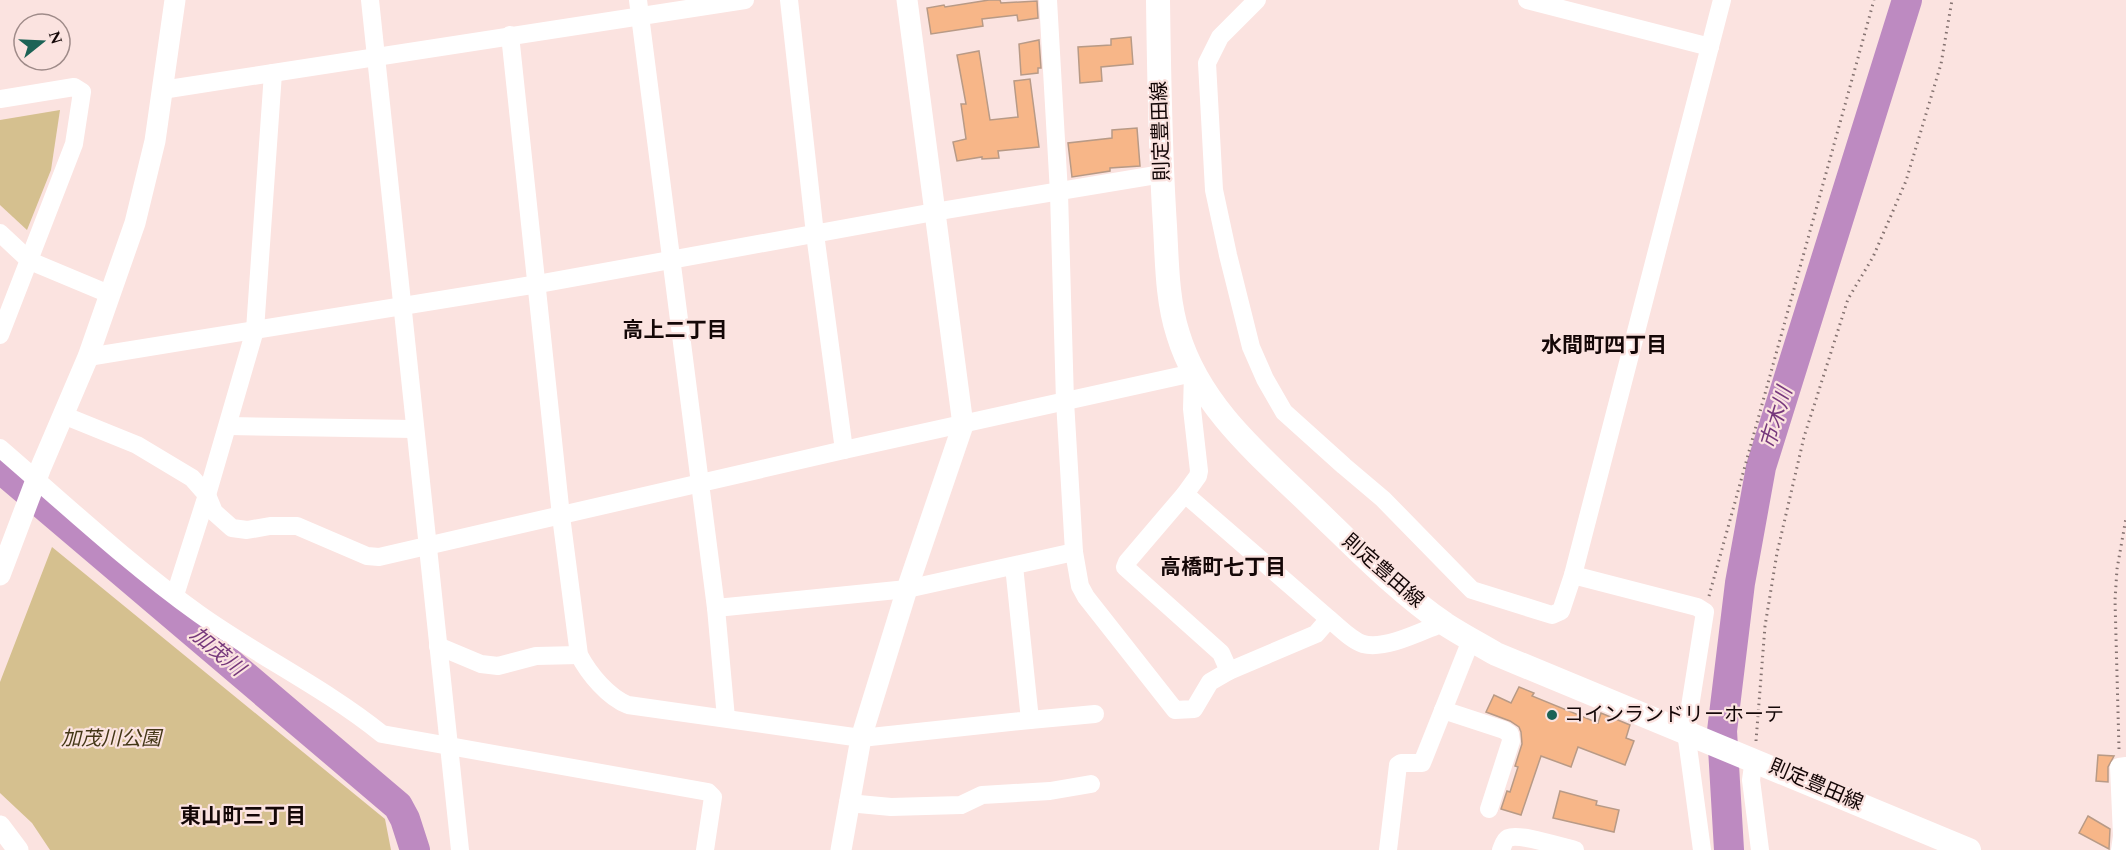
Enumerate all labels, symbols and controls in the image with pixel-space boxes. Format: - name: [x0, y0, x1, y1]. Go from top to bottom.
- north arrow: [12, 12, 72, 72]
- text: N: [42, 28, 69, 48]
- street label: 則定豊田線: [1144, 81, 1178, 181]
- district label: 高上二丁目: [623, 315, 728, 347]
- district label: 水間町四丁目: [1541, 330, 1667, 362]
- water label: 市木川: [1752, 381, 1802, 453]
- street label: 則定豊田線: [1335, 527, 1431, 615]
- district label: 高橋町七丁目: [1160, 552, 1286, 584]
- water label: 加茂川: [183, 619, 253, 686]
- place label: コインランドリーホーテ: [1564, 700, 1784, 730]
- marker: コインランドリーホーテ: [1545, 708, 1559, 722]
- park label: 加茂川公園: [61, 724, 164, 754]
- street label: 則定豊田線: [1764, 752, 1868, 818]
- district label: 東山町三丁目: [180, 801, 306, 833]

